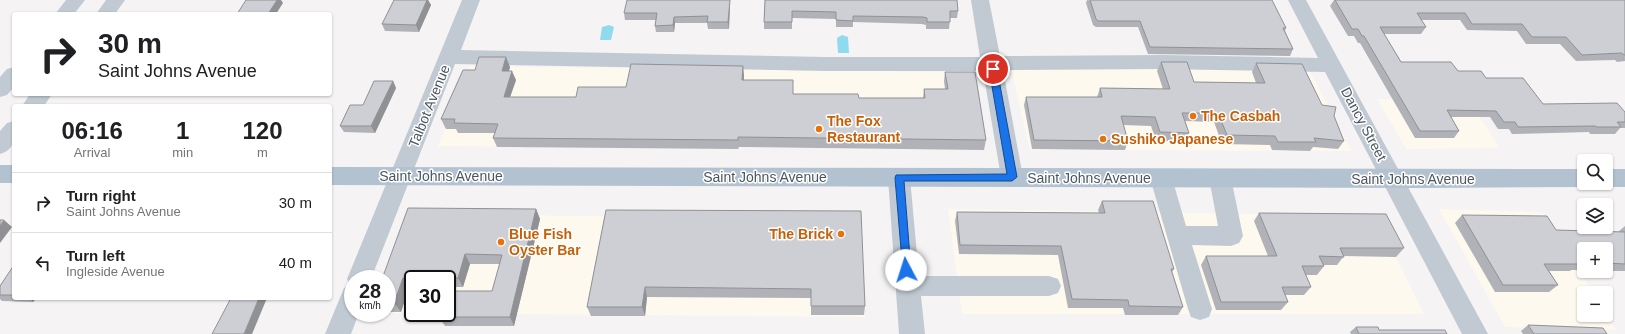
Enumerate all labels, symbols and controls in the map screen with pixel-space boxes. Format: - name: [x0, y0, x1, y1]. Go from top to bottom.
- icon: right: [32, 28, 84, 80]
- text: 30 m: [98, 28, 162, 59]
- pin: [976, 52, 1010, 86]
- icon: arrive: [982, 58, 1004, 80]
- text: Saint Johns Avenue: [98, 61, 257, 81]
- street label: Talbot Avenue: [405, 62, 453, 150]
- street label: Dancy Street: [1338, 85, 1390, 164]
- place label: The Casbah: [1201, 108, 1280, 124]
- marker: The Casbah: [1188, 111, 1198, 121]
- place label: The Fox Restaurant: [827, 113, 900, 145]
- text: 06:16: [61, 117, 123, 144]
- text: 1: [176, 117, 189, 144]
- text: 120: [243, 117, 283, 144]
- marker: The Fox Restaurant: [814, 124, 824, 134]
- place label: Sushiko Japanese: [1111, 131, 1233, 147]
- marker: Sushiko Japanese: [1098, 134, 1108, 144]
- text: Arrival: [74, 145, 111, 160]
- text: min: [172, 145, 193, 160]
- text: m: [257, 145, 268, 160]
- map controls: [1577, 154, 1613, 322]
- button: search: [1577, 154, 1613, 190]
- street label: Saint Johns Avenue: [379, 168, 503, 184]
- street label: Saint Johns Avenue: [703, 169, 827, 185]
- street label: Saint Johns Avenue: [1027, 170, 1151, 186]
- street label: Saint Johns Avenue: [1351, 171, 1475, 187]
- text: Turn right: [66, 187, 136, 204]
- icon: right: [32, 192, 54, 214]
- text: 30 m: [279, 194, 312, 211]
- button: layers: [1577, 198, 1613, 234]
- text: Saint Johns Avenue: [66, 204, 181, 219]
- place label: Blue Fish Oyster Bar: [509, 226, 581, 258]
- place label: The Brick: [769, 226, 833, 242]
- marker: The Brick: [836, 229, 846, 239]
- marker: Blue Fish Oyster Bar: [496, 237, 506, 247]
- button: +: [1577, 242, 1613, 278]
- text: Turn left: [66, 247, 125, 264]
- position arrow: [885, 249, 927, 291]
- icon: left: [32, 252, 54, 274]
- text: 40 m: [279, 254, 312, 271]
- text: Ingleside Avenue: [66, 264, 165, 279]
- speed limit sign: 30: [404, 270, 456, 322]
- text: 28: [359, 280, 381, 302]
- button: −: [1577, 286, 1613, 322]
- text: km/h: [359, 300, 381, 311]

